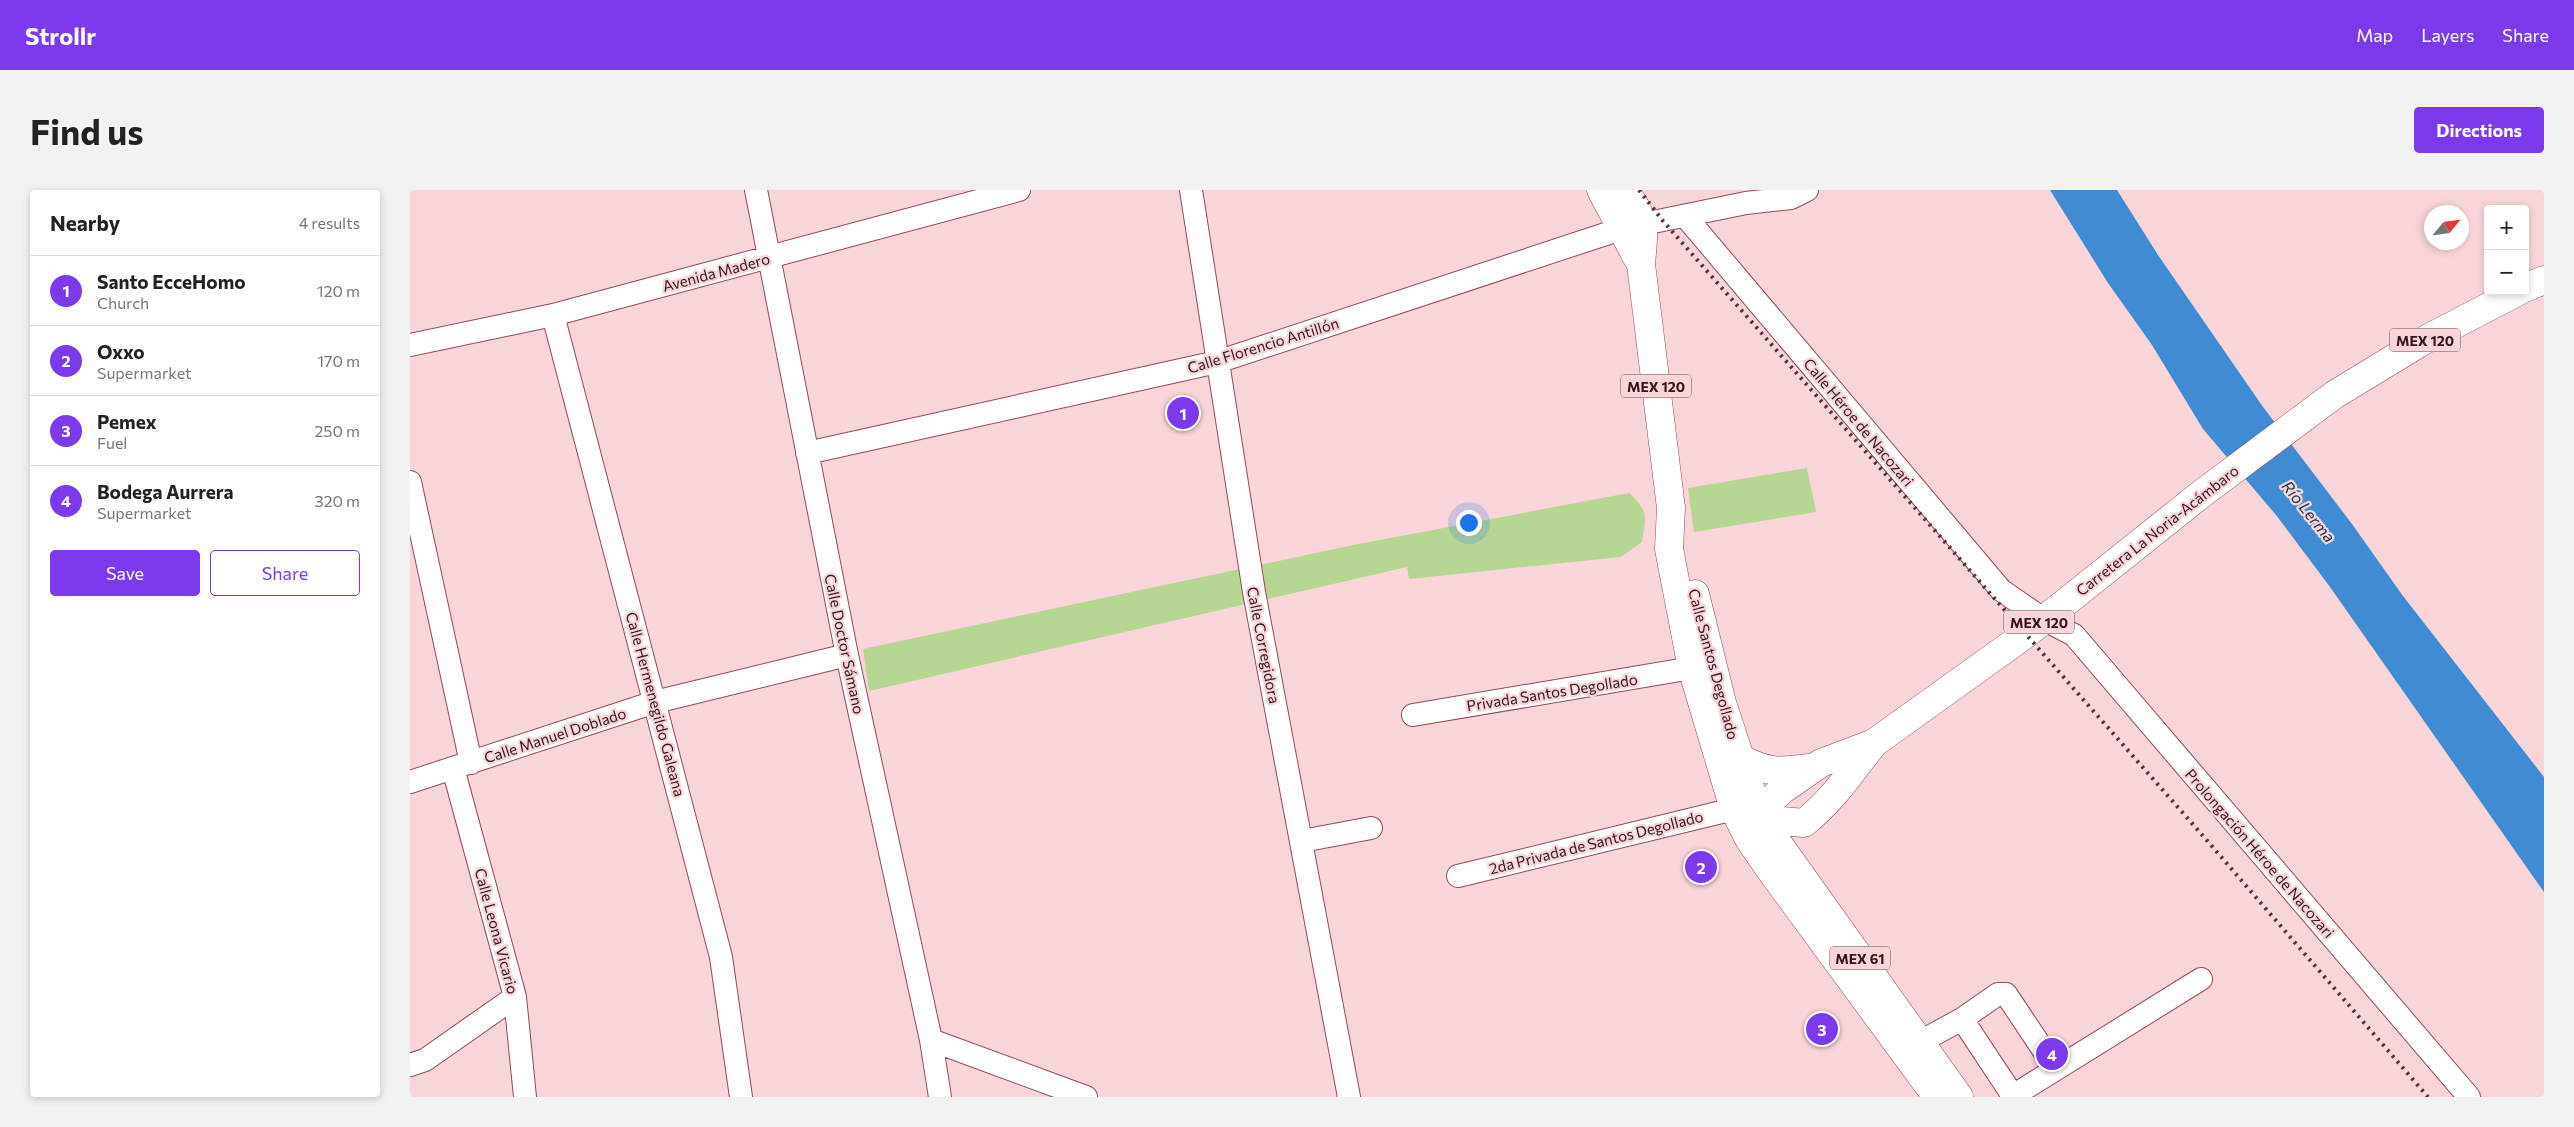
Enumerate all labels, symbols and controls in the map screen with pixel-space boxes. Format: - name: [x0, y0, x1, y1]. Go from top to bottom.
- text: Strollr: [25, 21, 96, 50]
- text: Map: [2356, 24, 2393, 46]
- text: Layers: [2421, 24, 2474, 46]
- text: Share: [2502, 24, 2549, 46]
- button: Directions: [2414, 107, 2544, 153]
- text: Find us: [30, 109, 144, 152]
- north arrow: [2424, 205, 2469, 250]
- map controls: [2484, 205, 2529, 295]
- button: +: [2484, 205, 2529, 250]
- text: Nearby: [50, 210, 120, 235]
- text: 4 results: [299, 213, 360, 232]
- street label: Avenida Madero: [660, 249, 772, 295]
- button: −: [2484, 250, 2529, 295]
- text: Santo EcceHomo: [97, 270, 246, 293]
- text: 1: [62, 281, 70, 300]
- text: 120 m: [317, 281, 360, 300]
- text: Church: [97, 293, 149, 312]
- street label: Calle Florencio Antillón: [1185, 313, 1341, 377]
- road number: MEX 120: [2390, 328, 2460, 352]
- text: Oxxo: [97, 340, 145, 363]
- text: 2: [61, 351, 71, 370]
- text: 170 m: [317, 351, 360, 370]
- street label: Calle Héroe de Nacozari: [1800, 354, 1918, 490]
- text: Supermarket: [97, 363, 192, 382]
- road number: MEX 120: [1621, 375, 1691, 398]
- pin: 1: [1167, 394, 1199, 432]
- text: Pemex: [97, 410, 156, 433]
- text: 3: [61, 421, 71, 440]
- text: 250 m: [314, 421, 360, 440]
- text: Fuel: [97, 433, 127, 452]
- street label: Carretera La Noria-Acámbaro: [2072, 461, 2242, 599]
- water label: Río Lerma: [2278, 476, 2340, 546]
- text: Bodega Aurrera: [97, 480, 233, 503]
- text: 4: [61, 491, 71, 510]
- text: 320 m: [315, 491, 360, 510]
- text: Supermarket: [97, 503, 192, 522]
- your location: [1456, 510, 1482, 536]
- button: Save: [50, 550, 200, 596]
- button: Share: [210, 550, 360, 596]
- street label: Calle Doctor Sámano: [821, 572, 869, 716]
- street label: Calle Corregidora: [1244, 585, 1284, 705]
- street label: Calle Santos Degollado: [1685, 587, 1743, 741]
- street label: Calle Hermenegildo Galeana: [623, 610, 689, 798]
- road number: MEX 120: [2004, 611, 2074, 634]
- street label: Privada Santos Degollado: [1465, 670, 1639, 714]
- street label: Calle Manuel Doblado: [482, 704, 628, 766]
- street label: Prolongación Héroe de Nacozari: [2182, 765, 2338, 941]
- street label: 2da Privada de Santos Degollado: [1487, 807, 1705, 877]
- pin: 2: [1685, 848, 1717, 886]
- street label: Calle Leona Vicario: [472, 866, 522, 996]
- road number: MEX 61: [1830, 946, 1890, 970]
- pin: 3: [1806, 1010, 1838, 1048]
- pin: 4: [2036, 1035, 2068, 1073]

